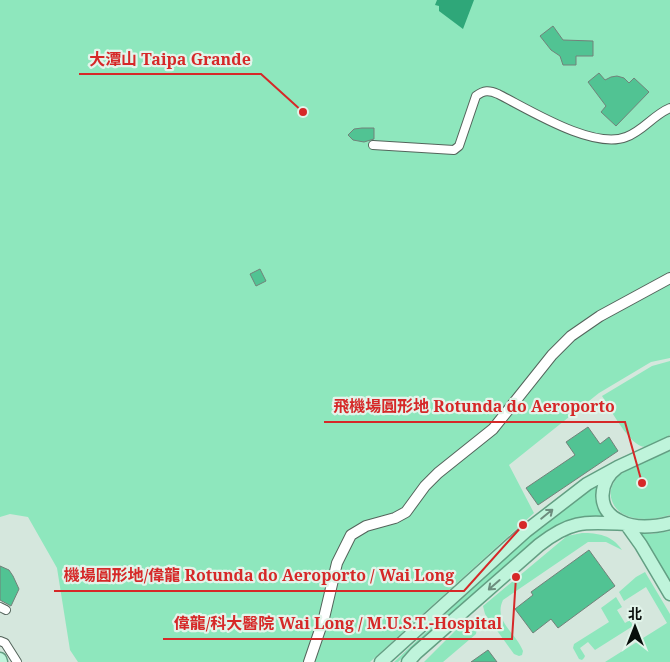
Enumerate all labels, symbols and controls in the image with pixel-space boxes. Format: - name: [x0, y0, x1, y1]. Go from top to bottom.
- callout: 大潭山 Taipa Grande: [79, 43, 261, 74]
- text: 大潭山 Taipa Grande: [89, 48, 251, 70]
- callout: 飛機場圓形地 Rotunda do Aeroporto: [324, 391, 625, 422]
- text: 飛機場圓形地 Rotunda do Aeroporto: [333, 395, 615, 417]
- one-way arrow: [540, 509, 553, 520]
- callout: 機場圓形地/偉龍 Rotunda do Aeroporto / Wai Long: [54, 560, 464, 591]
- text: 機場圓形地/偉龍 Rotunda do Aeroporto / Wai Long: [64, 564, 454, 586]
- one-way arrow: [487, 579, 500, 591]
- north arrow: [610, 602, 660, 652]
- text: 北: [628, 604, 642, 623]
- callout: 偉龍/科大醫院 Wai Long / M.U.S.T.-Hospital: [163, 608, 512, 639]
- text: 偉龍/科大醫院 Wai Long / M.U.S.T.-Hospital: [174, 612, 503, 634]

